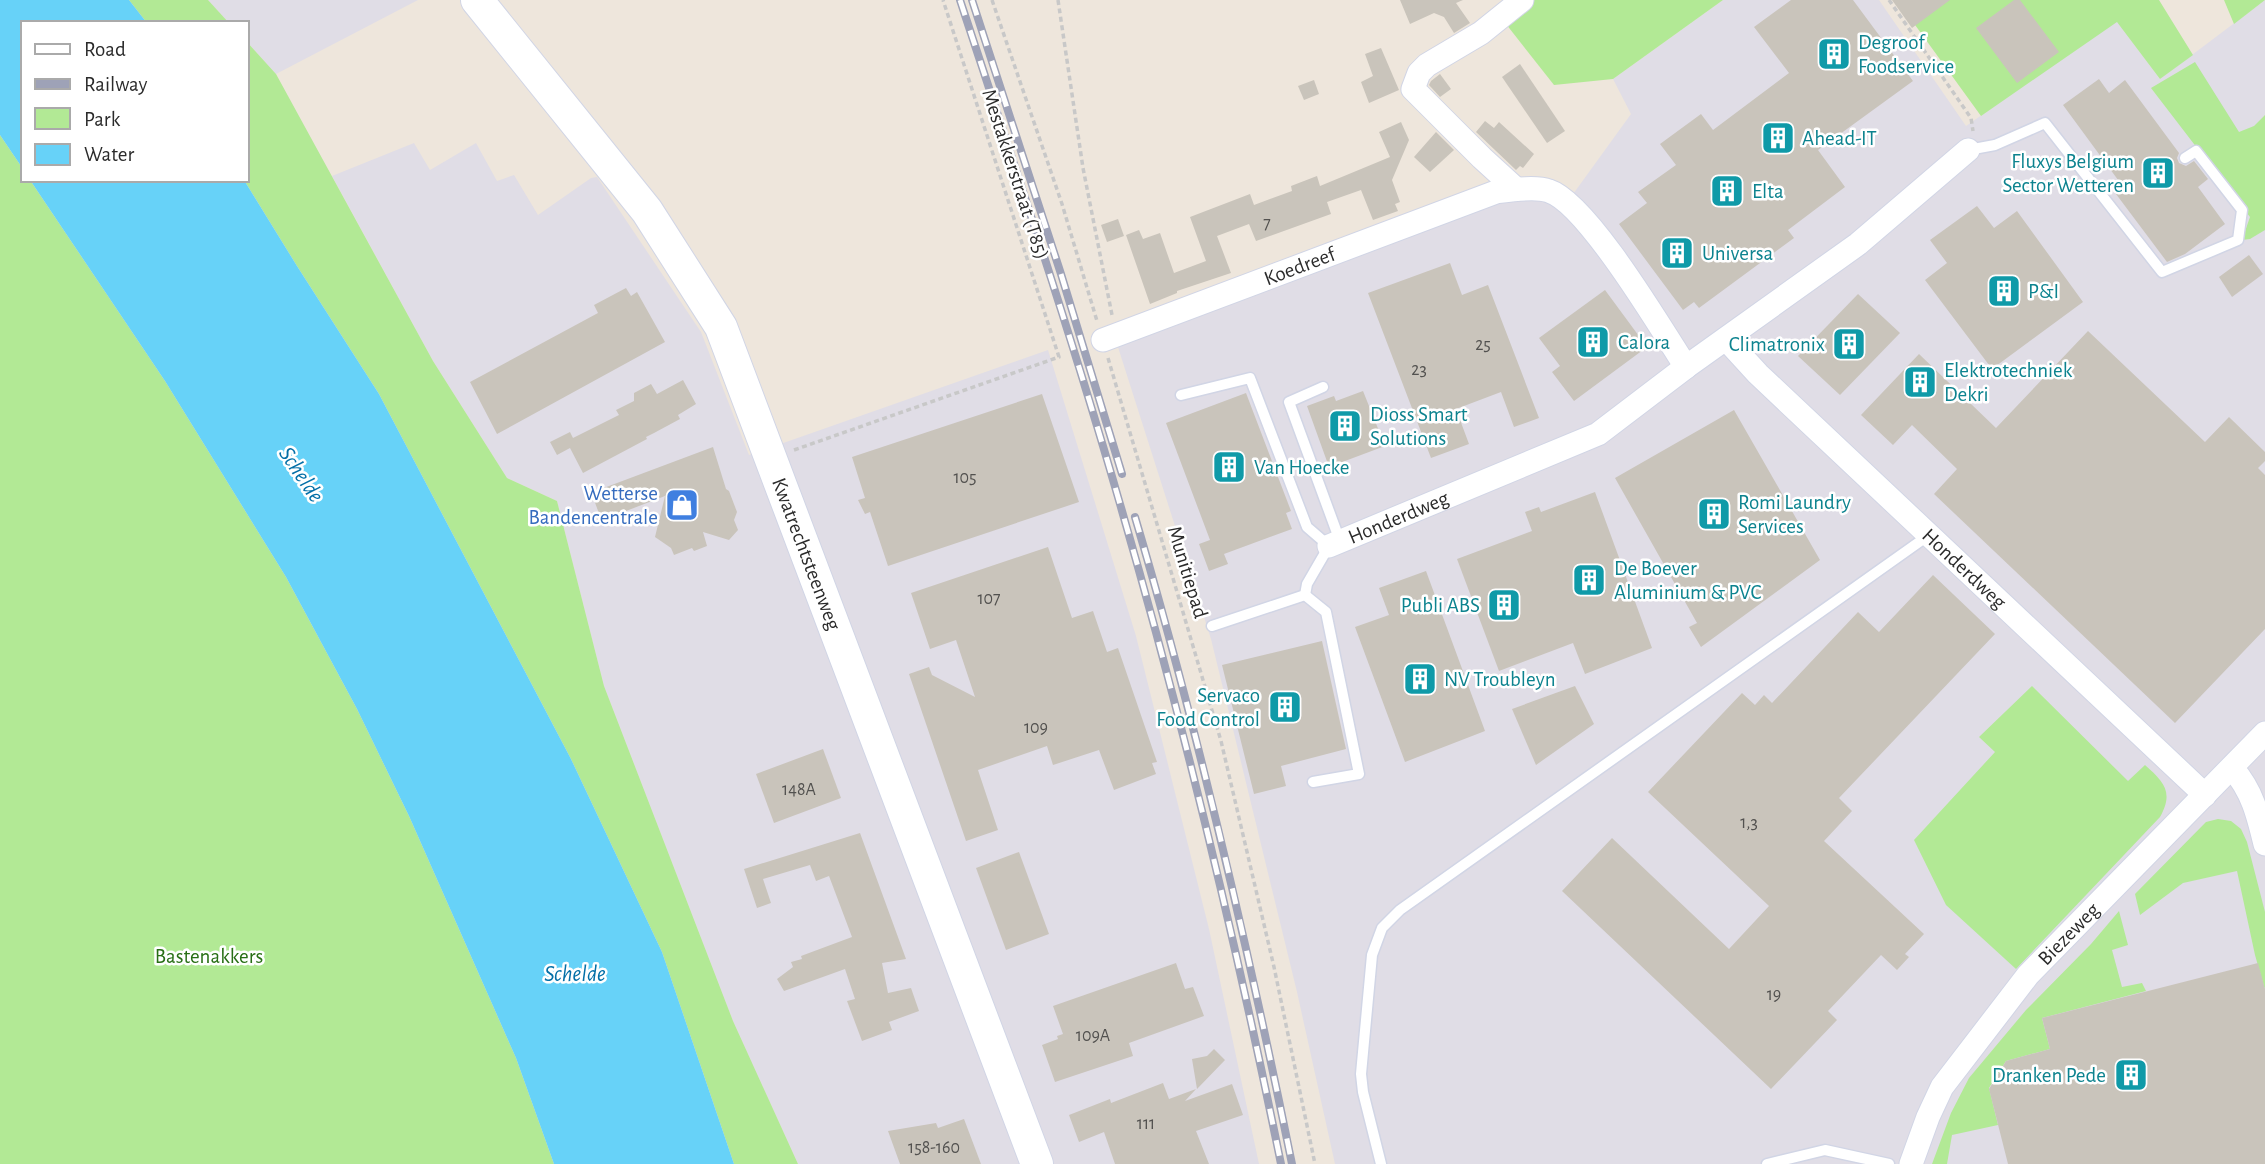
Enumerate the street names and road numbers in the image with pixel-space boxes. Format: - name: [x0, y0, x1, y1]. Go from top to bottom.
- street label: Mestakkerstraat (T85): [978, 87, 1053, 262]
- street label: Koedreef: [1261, 243, 1340, 289]
- street label: Kwatrechtsteenweg: [768, 475, 845, 634]
- street label: Honderdweg: [1345, 487, 1452, 548]
- street label: Munitiepad: [1164, 524, 1212, 621]
- street label: Honderdweg: [1918, 525, 2011, 614]
- street label: Biezeweg: [2034, 898, 2104, 969]

